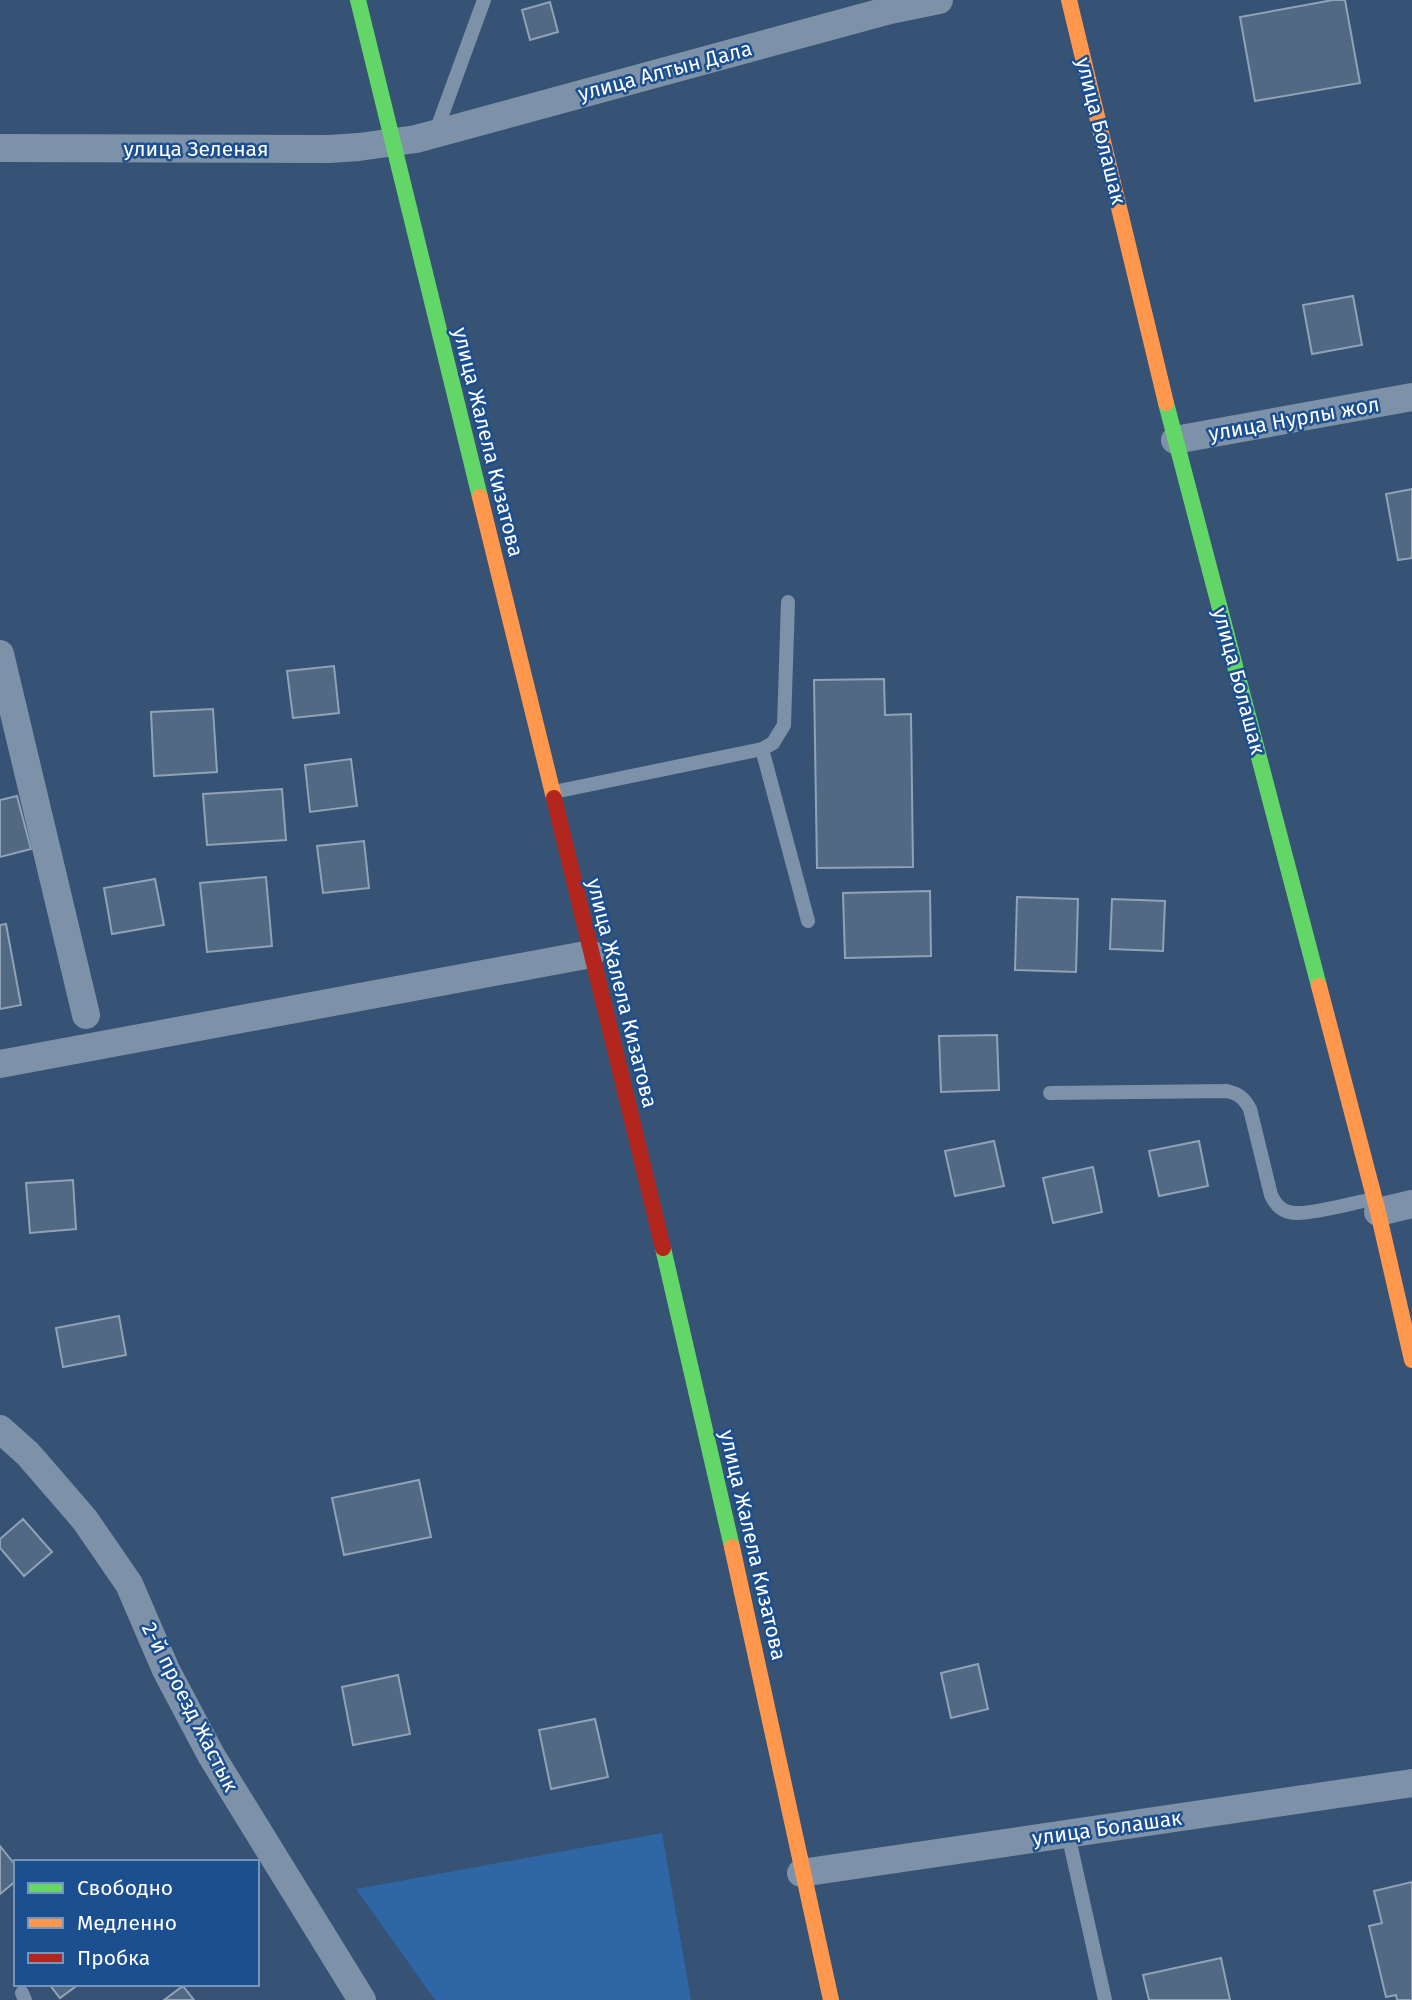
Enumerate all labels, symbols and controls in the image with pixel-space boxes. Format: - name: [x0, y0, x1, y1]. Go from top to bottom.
- street label: улица Алтын Дала: [575, 35, 755, 107]
- street label: улица Болашак: [1070, 55, 1132, 207]
- street label: улица Зеленая: [123, 136, 269, 162]
- street label: улица Жалела Кизатова: [447, 325, 529, 559]
- street label: улица Нурлы жол: [1207, 391, 1381, 447]
- street label: улица Болашак: [1207, 605, 1271, 757]
- street label: улица Жалела Кизатова: [581, 876, 663, 1110]
- street label: улица Жалела Кизатова: [714, 1427, 792, 1663]
- street label: 2-й проезд Жастык: [136, 1618, 244, 1796]
- street label: улица Болашак: [1031, 1805, 1184, 1851]
- legend: [14, 1860, 259, 1986]
- text: Свободно: [77, 1875, 173, 1901]
- text: Медленно: [77, 1910, 177, 1936]
- text: Пробка: [77, 1945, 150, 1971]

